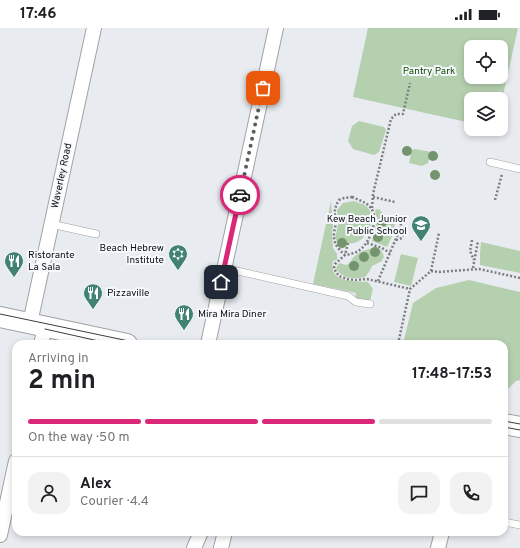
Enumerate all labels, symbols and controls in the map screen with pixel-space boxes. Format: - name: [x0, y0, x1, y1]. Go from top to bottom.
- text: 17:46: [20, 5, 57, 24]
- map controls: [464, 40, 508, 136]
- button: locate: [464, 40, 508, 84]
- park label: Pantry Park: [403, 65, 455, 78]
- pin: [246, 71, 280, 105]
- icon: bag: [252, 77, 274, 99]
- button: layers: [464, 92, 508, 136]
- street label: Waverley Road: [49, 142, 75, 210]
- courier: [220, 175, 260, 215]
- icon: car: [229, 184, 251, 206]
- place label: Kew Beach Junior Public School: [327, 213, 407, 238]
- school or university icon: Kew Beach Junior Public School: [410, 214, 432, 242]
- place label: Beach Hebrew Institute: [100, 242, 164, 267]
- synagogue icon: Beach Hebrew Institute: [167, 243, 189, 271]
- place label: Ristorante La Sala: [28, 249, 75, 274]
- restaurant icon: Ristorante La Sala: [3, 250, 25, 278]
- pin: [204, 265, 238, 299]
- icon: home: [210, 271, 232, 293]
- restaurant icon: Pizzaville: [82, 282, 104, 310]
- place label: Pizzaville: [107, 287, 149, 300]
- restaurant icon: Mira Mira Diner: [173, 303, 195, 331]
- place label: Mira Mira Diner: [198, 308, 266, 321]
- text: Arriving in: [28, 351, 89, 367]
- text: 2 min: [28, 365, 96, 398]
- text: 17:48–17:53: [412, 365, 492, 384]
- text: On the way · 50 m: [28, 430, 130, 446]
- button: person: [28, 472, 70, 514]
- button: chat: [398, 472, 440, 514]
- button: phone: [450, 472, 492, 514]
- text: Alex: [80, 475, 112, 494]
- text: Courier · 4.4: [80, 494, 149, 510]

